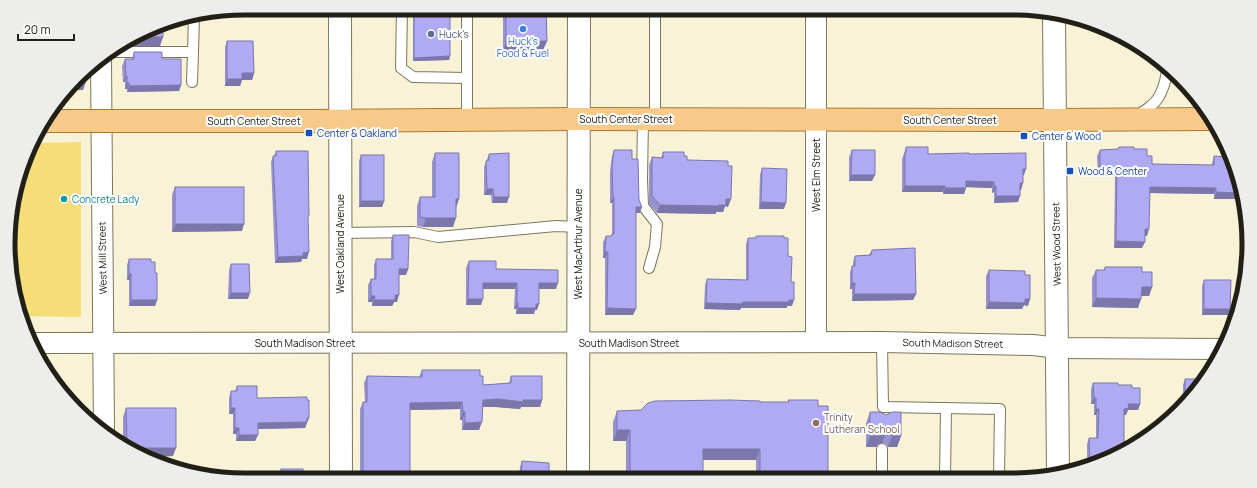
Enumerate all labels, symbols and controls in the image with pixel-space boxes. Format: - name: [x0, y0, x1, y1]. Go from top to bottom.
- scale bar: [18, 16, 74, 42]
- text: 20 m: [24, 21, 51, 38]
- marker: Huck's Food & Fuel: [518, 24, 528, 34]
- place label: Huck's: [439, 27, 469, 41]
- marker: Huck's: [426, 29, 436, 39]
- place label: Huck's Food & Fuel: [497, 34, 549, 60]
- street label: South Center Street: [579, 112, 673, 126]
- street label: South Center Street: [903, 113, 997, 127]
- street label: South Center Street: [207, 114, 301, 128]
- place label: Center & Oakland: [317, 126, 397, 140]
- marker: Center & Oakland: [304, 128, 314, 138]
- place label: Center & Wood: [1032, 129, 1101, 143]
- marker: Center & Wood: [1019, 131, 1029, 141]
- street label: West Elm Street: [809, 138, 823, 212]
- place label: Wood & Center: [1078, 164, 1147, 178]
- marker: Wood & Center: [1065, 166, 1075, 176]
- street label: West MacArthur Avenue: [571, 188, 585, 300]
- place label: Concrete Lady: [72, 192, 140, 206]
- marker: Concrete Lady: [59, 194, 69, 204]
- street label: West Oakland Avenue: [333, 194, 347, 294]
- street label: West Wood Street: [1048, 202, 1064, 286]
- street label: West Mill Street: [94, 222, 110, 294]
- street label: South Madison Street: [903, 335, 1003, 351]
- street label: South Madison Street: [255, 336, 355, 350]
- street label: South Madison Street: [579, 336, 679, 350]
- place label: Trinity Lutheran School: [824, 410, 900, 436]
- marker: Trinity Lutheran School: [811, 418, 821, 428]

